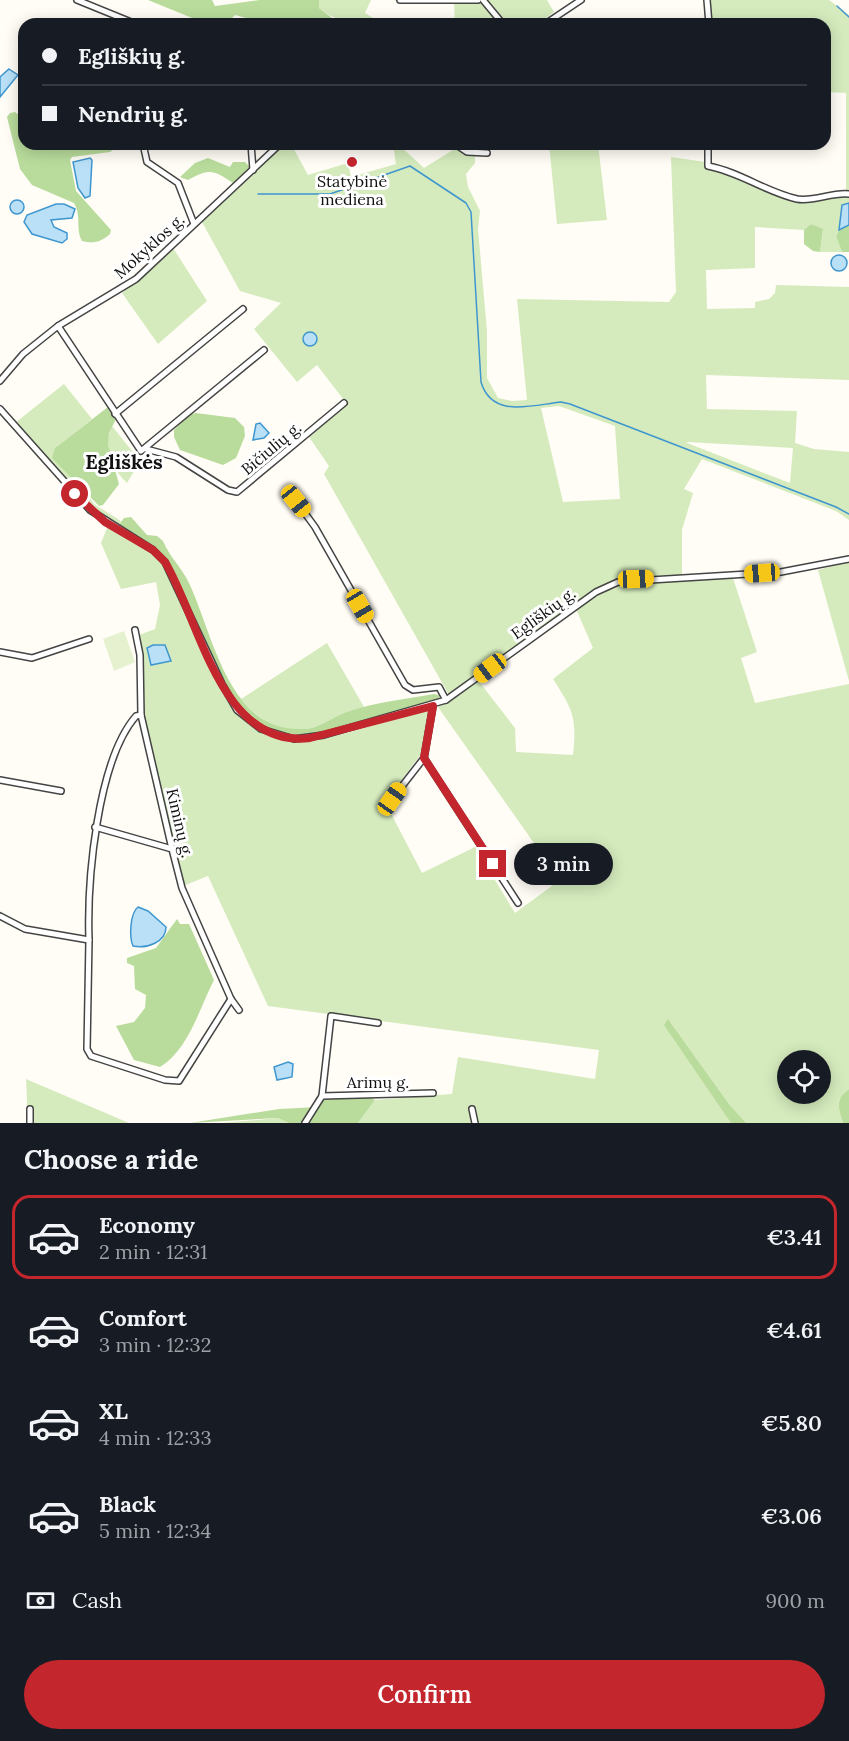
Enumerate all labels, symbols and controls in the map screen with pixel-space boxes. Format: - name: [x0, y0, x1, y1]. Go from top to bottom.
- text: Egliškių g.: [78, 42, 185, 70]
- text: Nendrių g.: [78, 100, 188, 128]
- marker: Statybinė mediena: [345, 155, 359, 169]
- place label: Statybinė mediena: [317, 171, 387, 209]
- street label: Mokyklos g.: [110, 209, 188, 283]
- street label: Bičiulių g.: [237, 417, 305, 479]
- district label: Egliškės: [85, 449, 163, 474]
- route start: [61, 480, 88, 507]
- car: [278, 481, 314, 521]
- car: [743, 563, 781, 583]
- car: [618, 569, 654, 589]
- street label: Egliškių g.: [507, 583, 579, 643]
- car: [343, 586, 377, 626]
- car: [470, 650, 510, 686]
- car: [374, 779, 410, 819]
- street label: Kiminų g.: [162, 786, 198, 860]
- callout: 3 min: [514, 843, 613, 885]
- route end: [479, 850, 506, 877]
- text: 3 min: [537, 851, 590, 876]
- map controls: [777, 1050, 831, 1104]
- button: locate: [777, 1050, 831, 1104]
- street label: Arimų g.: [346, 1072, 409, 1092]
- text: Choose a ride: [24, 1142, 198, 1176]
- icon: car: [27, 1210, 81, 1264]
- text: Economy: [99, 1211, 195, 1239]
- text: €3.41: [766, 1223, 822, 1251]
- text: 2 min · 12:31: [99, 1239, 208, 1264]
- icon: car: [27, 1303, 81, 1357]
- text: Comfort: [99, 1304, 187, 1332]
- text: €4.61: [766, 1316, 822, 1344]
- text: 3 min · 12:32: [99, 1332, 211, 1357]
- icon: car: [27, 1396, 81, 1450]
- text: XL: [99, 1397, 128, 1425]
- text: €5.80: [761, 1409, 822, 1437]
- text: 4 min · 12:33: [99, 1425, 212, 1450]
- icon: car: [27, 1489, 81, 1543]
- text: Black: [99, 1490, 156, 1518]
- text: €3.06: [761, 1502, 822, 1530]
- text: 5 min · 12:34: [99, 1518, 211, 1543]
- icon: cash: [24, 1584, 57, 1617]
- text: Cash: [72, 1586, 122, 1614]
- text: 900 m: [765, 1588, 825, 1613]
- button: Confirm: [24, 1660, 825, 1729]

